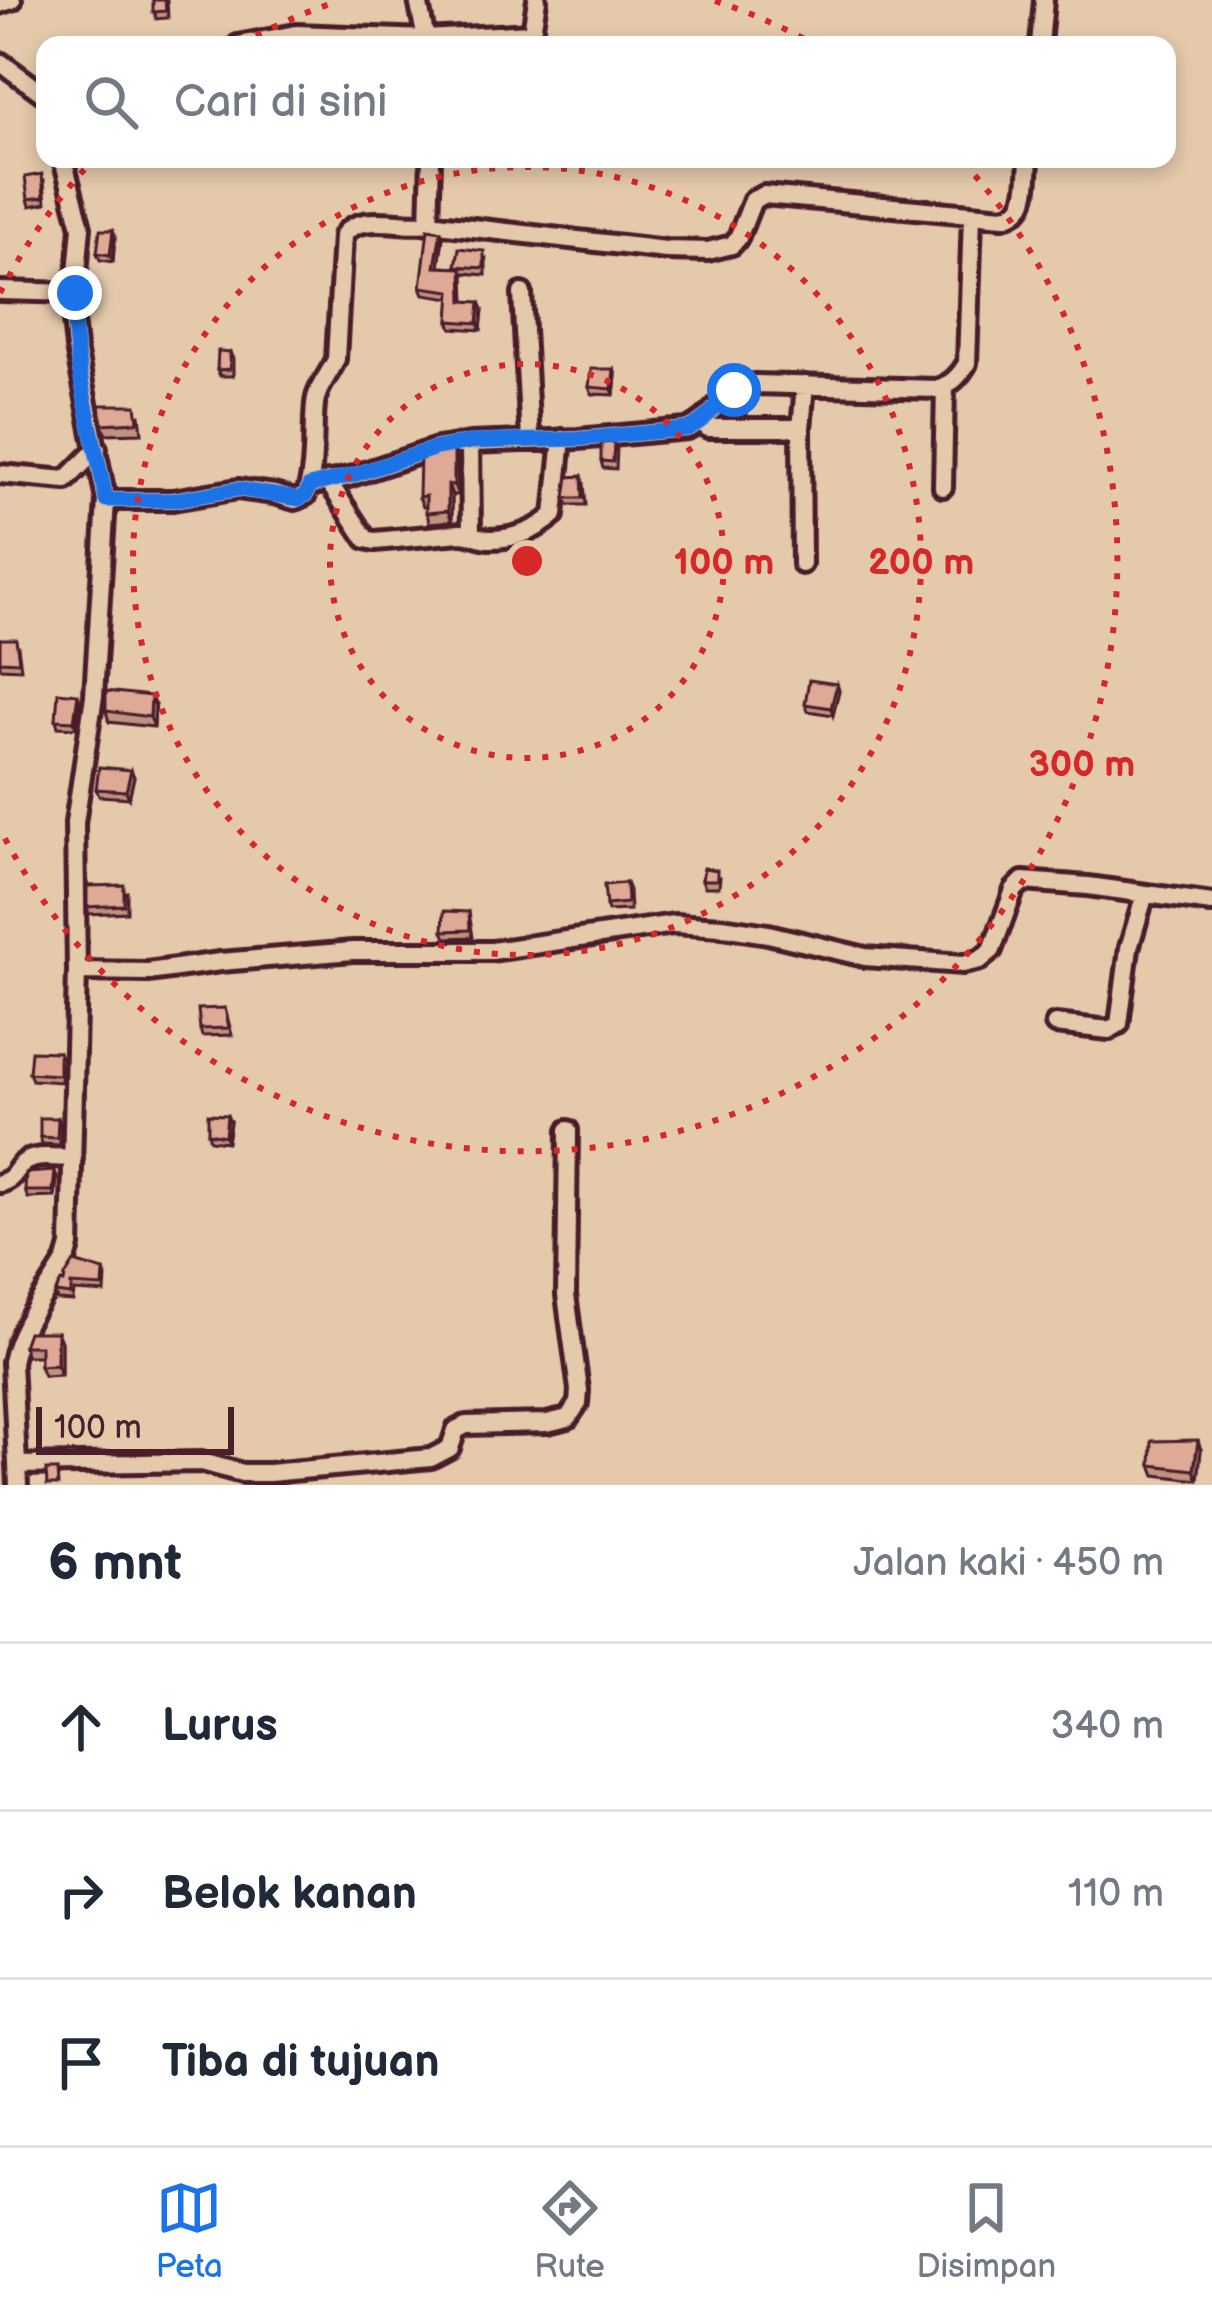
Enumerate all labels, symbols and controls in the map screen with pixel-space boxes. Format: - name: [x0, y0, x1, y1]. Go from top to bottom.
- search box: [36, 36, 1176, 168]
- icon: search: [78, 69, 144, 135]
- text: Cari di sini: [174, 75, 388, 130]
- route end: [48, 266, 102, 320]
- route start: [707, 363, 761, 417]
- centre of rings: [506, 540, 548, 582]
- text: 100 m: [674, 542, 774, 585]
- text: 200 m: [868, 542, 974, 585]
- text: 300 m: [1029, 744, 1135, 787]
- scale bar: [36, 1401, 234, 1454]
- text: 100 m: [54, 1408, 142, 1448]
- text: 6 mnt: [48, 1533, 182, 1594]
- text: Jalan kaki · 450 m: [853, 1540, 1164, 1587]
- icon: ahead: [48, 1694, 114, 1760]
- text: Lurus: [162, 1699, 278, 1754]
- text: 340 m: [1051, 1703, 1164, 1750]
- icon: right: [48, 1862, 114, 1928]
- text: Belok kanan: [162, 1867, 417, 1922]
- text: 110 m: [1068, 1871, 1164, 1918]
- icon: arrive: [48, 2030, 114, 2096]
- text: Tiba di tujuan: [162, 2035, 440, 2090]
- tab: Peta: [156, 2175, 223, 2287]
- tab: Rute: [534, 2175, 605, 2287]
- tab: Disimpan: [917, 2175, 1056, 2287]

